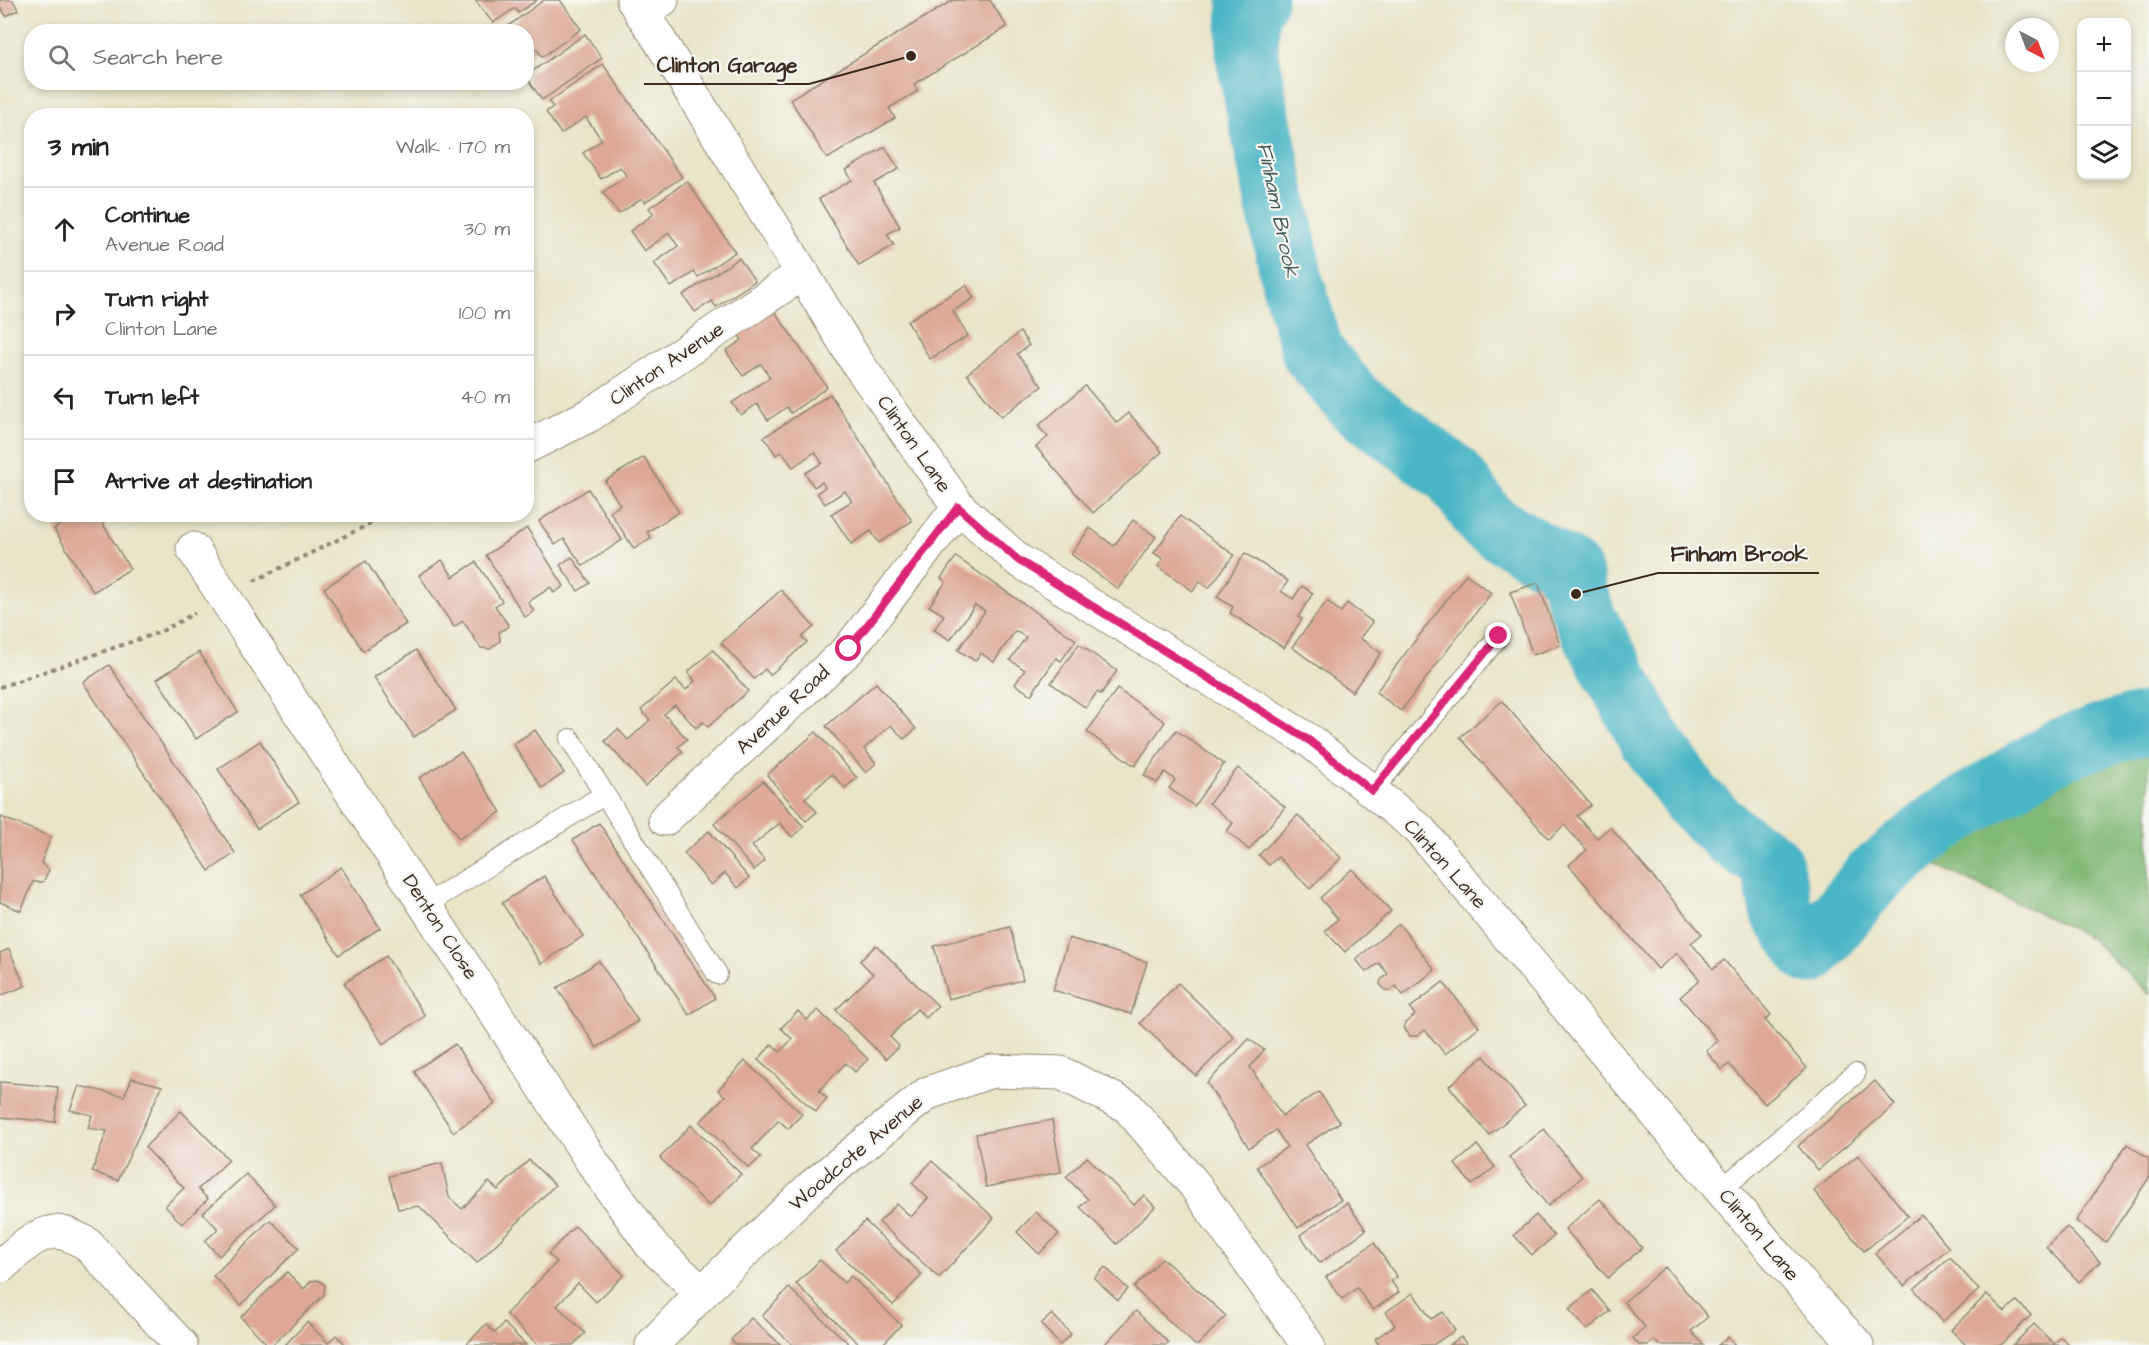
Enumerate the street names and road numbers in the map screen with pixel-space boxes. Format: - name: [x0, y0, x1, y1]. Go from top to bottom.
- street label: Clinton Avenue: [604, 315, 730, 413]
- street label: Clinton Lane: [870, 390, 958, 498]
- street label: Avenue Road: [730, 659, 836, 761]
- street label: Clinton Lane: [1397, 813, 1493, 915]
- street label: Denton Close: [395, 869, 485, 985]
- street label: Woodcote Avenue: [783, 1088, 929, 1218]
- street label: Clinton Lane: [1712, 1183, 1806, 1287]

